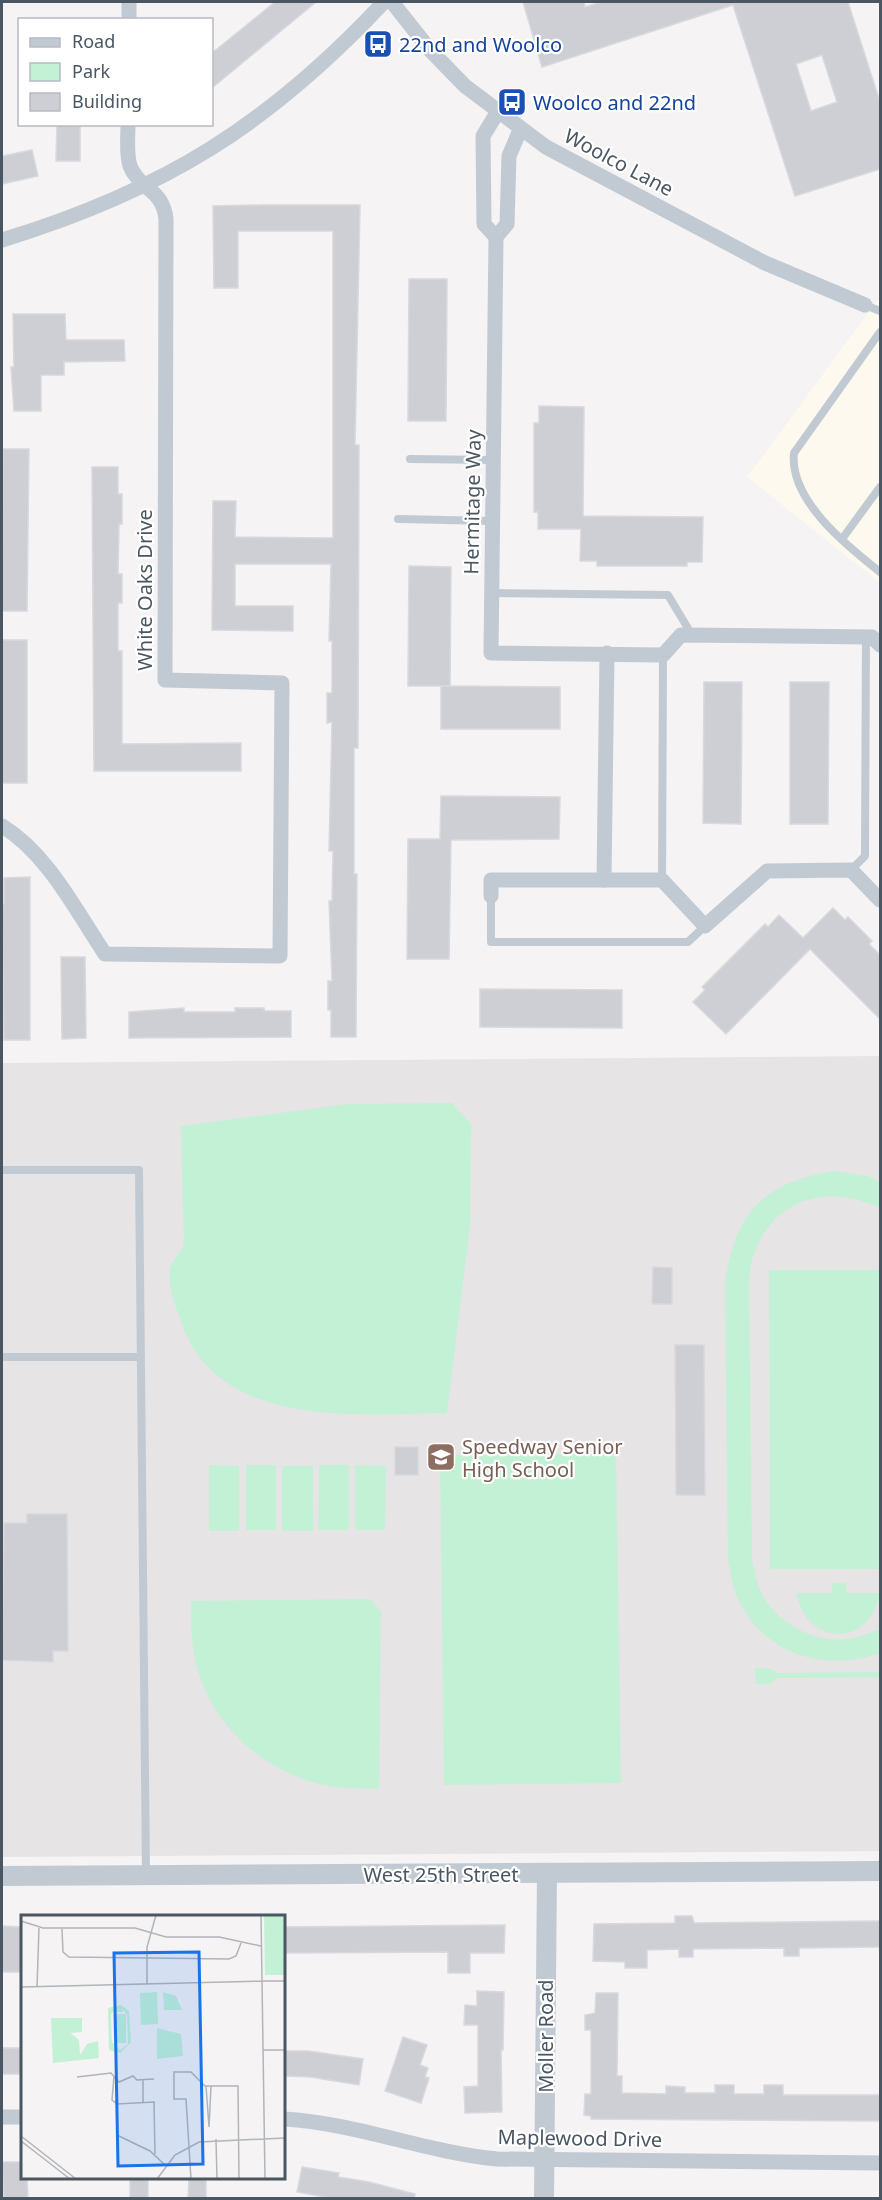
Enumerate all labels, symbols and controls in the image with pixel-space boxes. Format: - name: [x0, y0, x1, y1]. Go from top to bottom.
- legend: [18, 18, 213, 126]
- bus stop icon: 22nd and Woolco: [362, 28, 394, 60]
- text: Road: [72, 29, 115, 53]
- place label: 22nd and Woolco: [399, 31, 562, 58]
- text: Park: [72, 59, 110, 83]
- bus stop icon: Woolco and 22nd: [496, 86, 528, 118]
- text: Building: [72, 89, 142, 113]
- place label: Woolco and 22nd: [533, 89, 696, 116]
- street label: Woolco Lane: [560, 122, 678, 202]
- street label: Hermitage Way: [457, 428, 487, 575]
- street label: White Oaks Drive: [131, 509, 158, 671]
- place label: Speedway Senior High School: [462, 1433, 623, 1483]
- school or university icon: Speedway Senior High School: [425, 1441, 457, 1473]
- street label: West 25th Street: [364, 1861, 518, 1888]
- inset map: [21, 1915, 285, 2179]
- street label: Moller Road: [532, 1979, 559, 2093]
- street label: Maplewood Drive: [497, 2123, 663, 2153]

